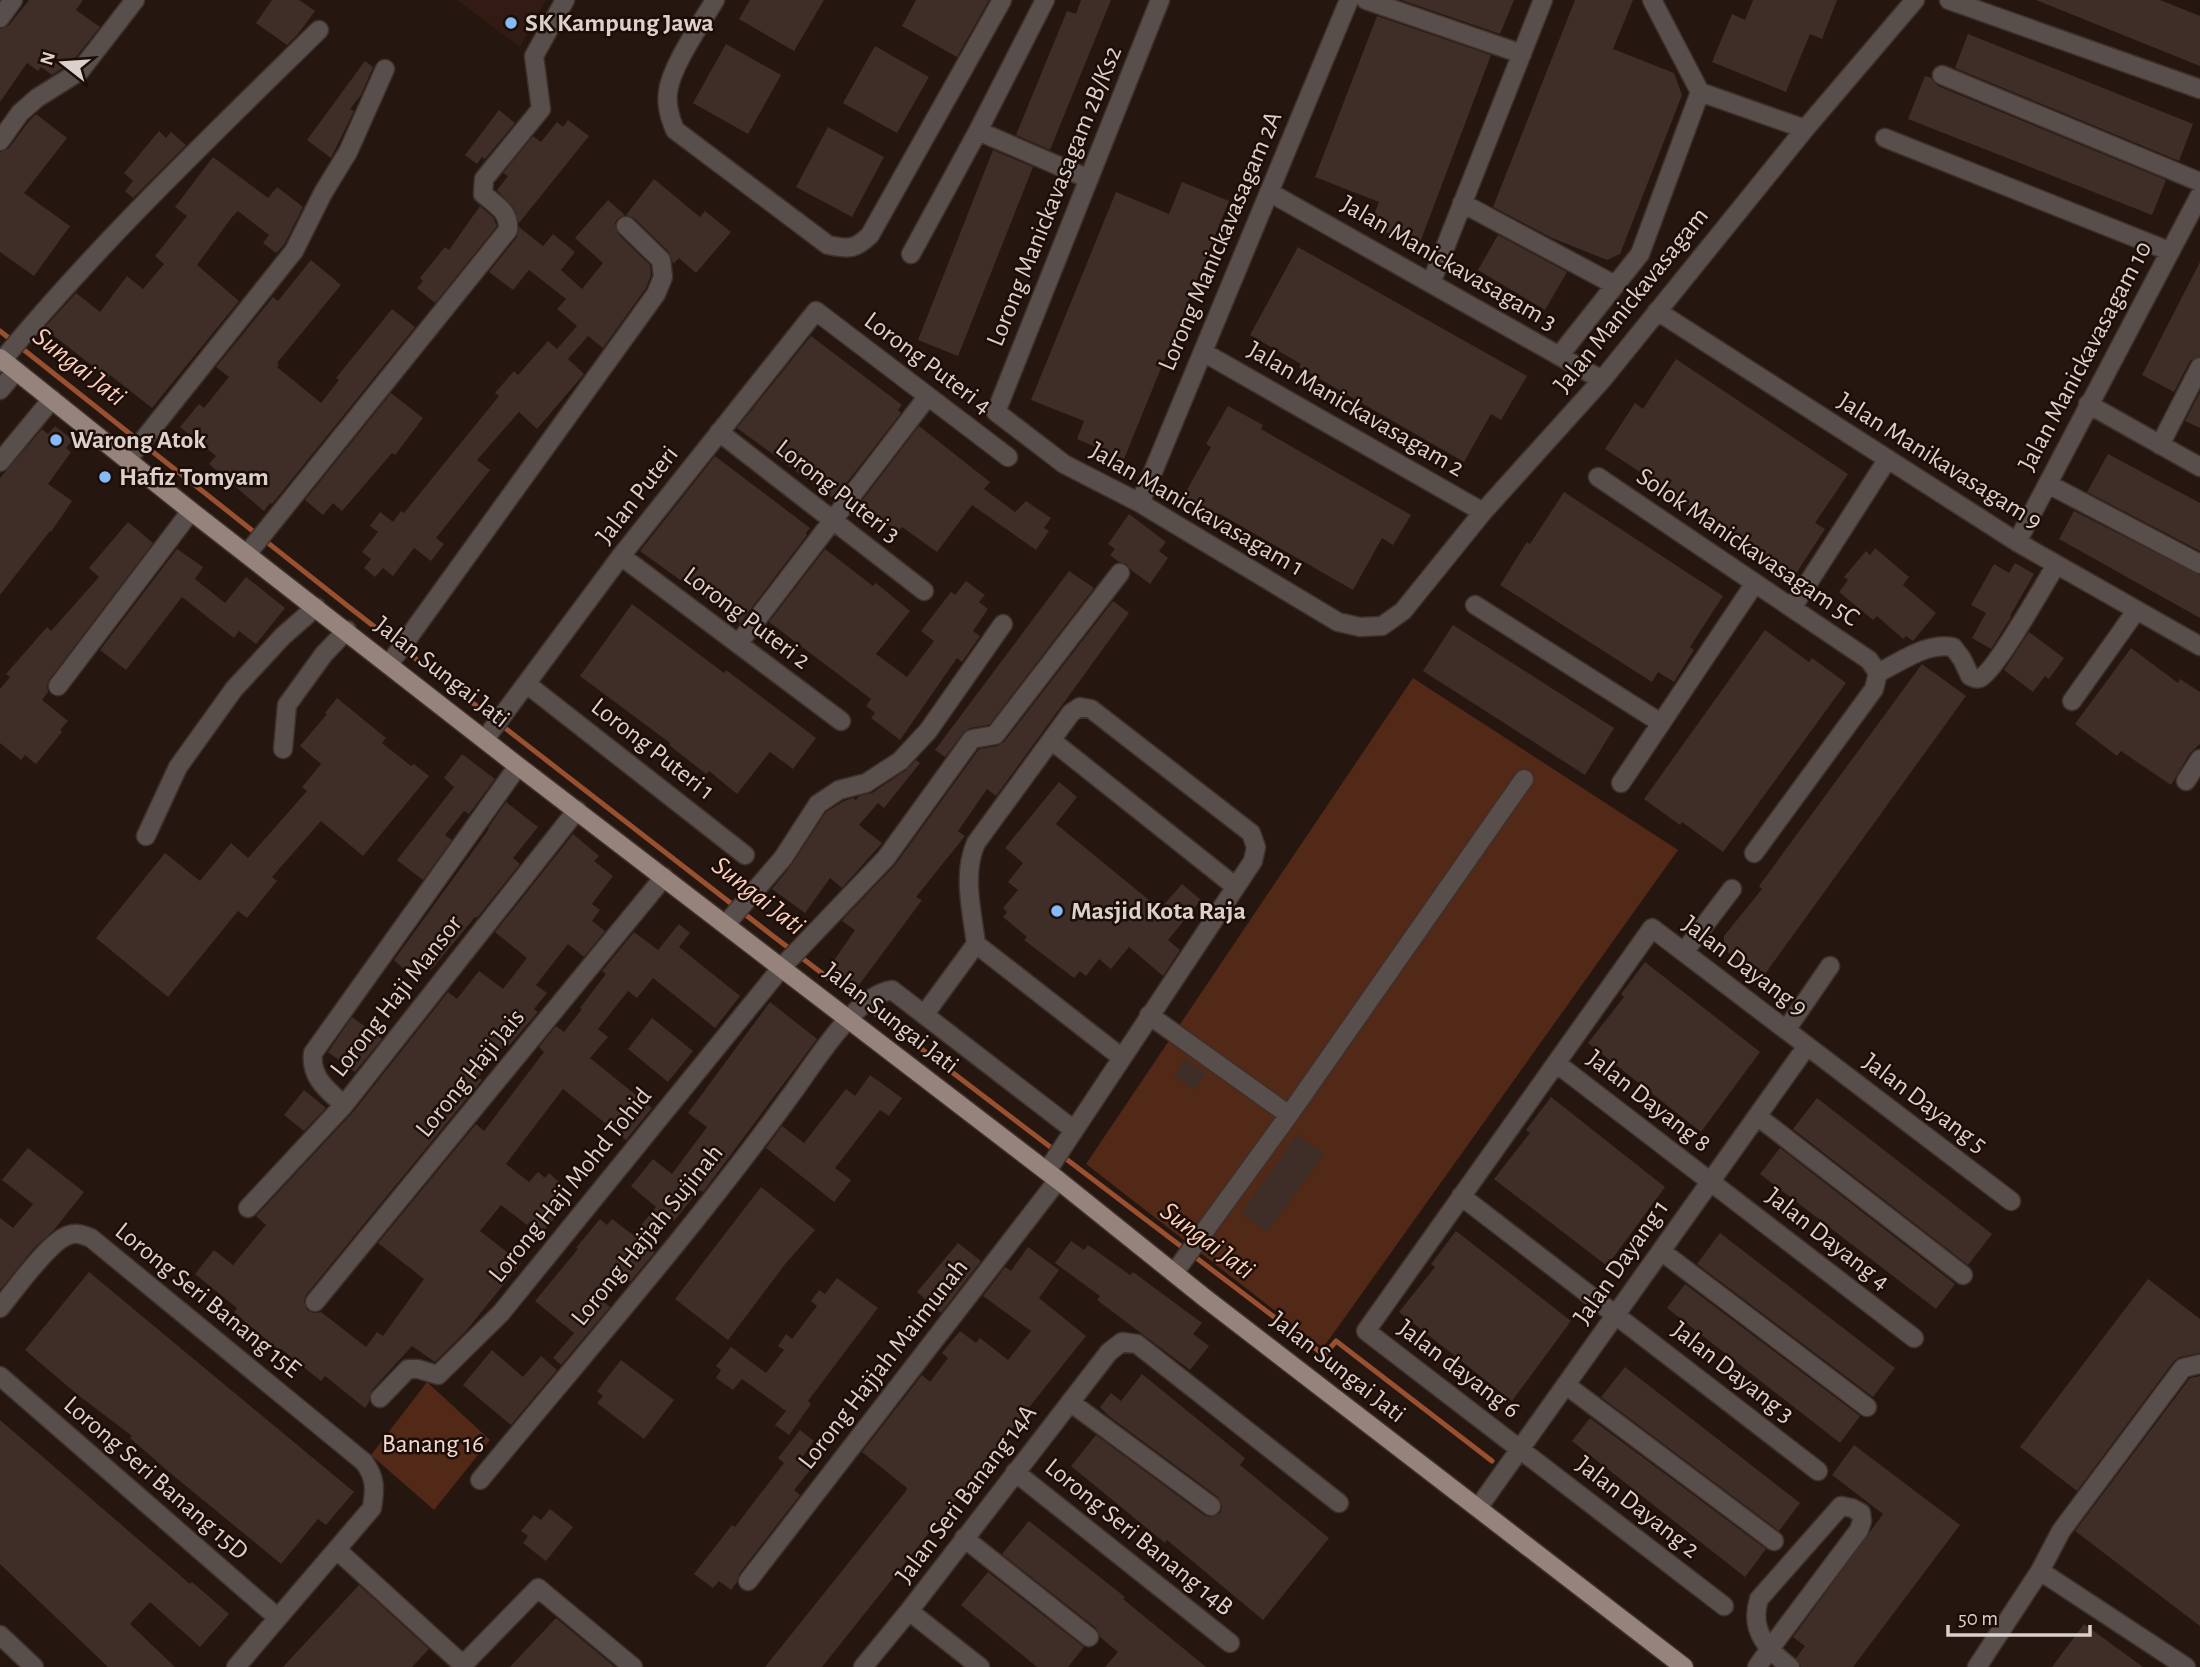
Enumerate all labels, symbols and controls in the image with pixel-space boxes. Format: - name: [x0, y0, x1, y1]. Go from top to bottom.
- place label: SK Kampung Jawa: [525, 10, 714, 36]
- marker: SK Kampung Jawa: [503, 15, 519, 31]
- north arrow: [28, 28, 98, 98]
- street label: Lorong Manickavasagam 2B/Ks2: [982, 42, 1126, 350]
- text: N: [37, 49, 59, 68]
- street label: Lorong Manickavasagam 2A: [1153, 107, 1287, 375]
- street label: Jalan Manickavasagam 3: [1337, 191, 1561, 335]
- street label: Jalan Manickavasagam: [1549, 203, 1713, 397]
- street label: Jalan Manickavasagam 10: [2013, 237, 2157, 475]
- street label: Lorong Puteri 4: [859, 307, 997, 419]
- water label: Sungai Jati: [27, 322, 131, 412]
- street label: Jalan Manickavasagam 2: [1243, 336, 1469, 482]
- street label: Jalan Manikavasagam 9: [1833, 388, 2047, 534]
- place label: Warong Atok: [70, 427, 206, 453]
- marker: Warong Atok: [48, 432, 64, 448]
- street label: Lorong Puteri 3: [771, 435, 905, 547]
- street label: Jalan Manickavasagam 1: [1085, 437, 1309, 581]
- street label: Jalan Puteri: [591, 441, 683, 549]
- street label: Solok Manickavasagam 5C: [1632, 463, 1864, 631]
- place label: Hafiz Tomyam: [119, 464, 269, 490]
- marker: Hafiz Tomyam: [97, 469, 113, 485]
- street label: Lorong Puteri 2: [679, 562, 815, 674]
- street label: Jalan Sungai Jati: [370, 612, 514, 732]
- street label: Lorong Puteri 1: [586, 693, 720, 805]
- water label: Sungai Jati: [706, 851, 810, 941]
- place label: Masjid Kota Raja: [1071, 898, 1246, 924]
- marker: Masjid Kota Raja: [1049, 903, 1065, 919]
- street label: Lorong Haji Mansor: [325, 910, 467, 1082]
- street label: Jalan Dayang 9: [1678, 911, 1812, 1021]
- street label: Jalan Sungai Jati: [819, 958, 963, 1078]
- street label: Lorong Haji Jais: [411, 1004, 529, 1142]
- street label: Jalan Dayang 8: [1582, 1045, 1716, 1157]
- street label: Jalan Dayang 5: [1858, 1048, 1992, 1158]
- street label: Lorong Haji Mohd Tohid: [484, 1083, 656, 1287]
- street label: Lorong Hajjah Sujinah: [566, 1139, 728, 1331]
- street label: Jalan Dayang 4: [1761, 1183, 1895, 1295]
- street label: Jalan Dayang 1: [1569, 1195, 1673, 1329]
- water label: Sungai Jati: [1155, 1197, 1259, 1285]
- street label: Lorong Seri Banang 15E: [110, 1217, 306, 1383]
- street label: Lorong Hajjah Maimunah: [793, 1254, 973, 1474]
- street label: Jalan Sungai Jati: [1266, 1307, 1410, 1427]
- street label: Jalan dayang 6: [1393, 1315, 1525, 1423]
- street label: Jalan Dayang 3: [1667, 1316, 1799, 1428]
- street label: Lorong Seri Banang 15D: [59, 1391, 253, 1565]
- street label: Jalan Seri Banang 14A: [891, 1400, 1041, 1588]
- park label: Banang 16: [382, 1431, 484, 1457]
- street label: Jalan Dayang 2: [1571, 1451, 1705, 1563]
- street label: Lorong Seri Banang 14B: [1040, 1453, 1238, 1621]
- scale bar: [1948, 1594, 2090, 1638]
- text: 50 m: [1958, 1608, 1998, 1629]

